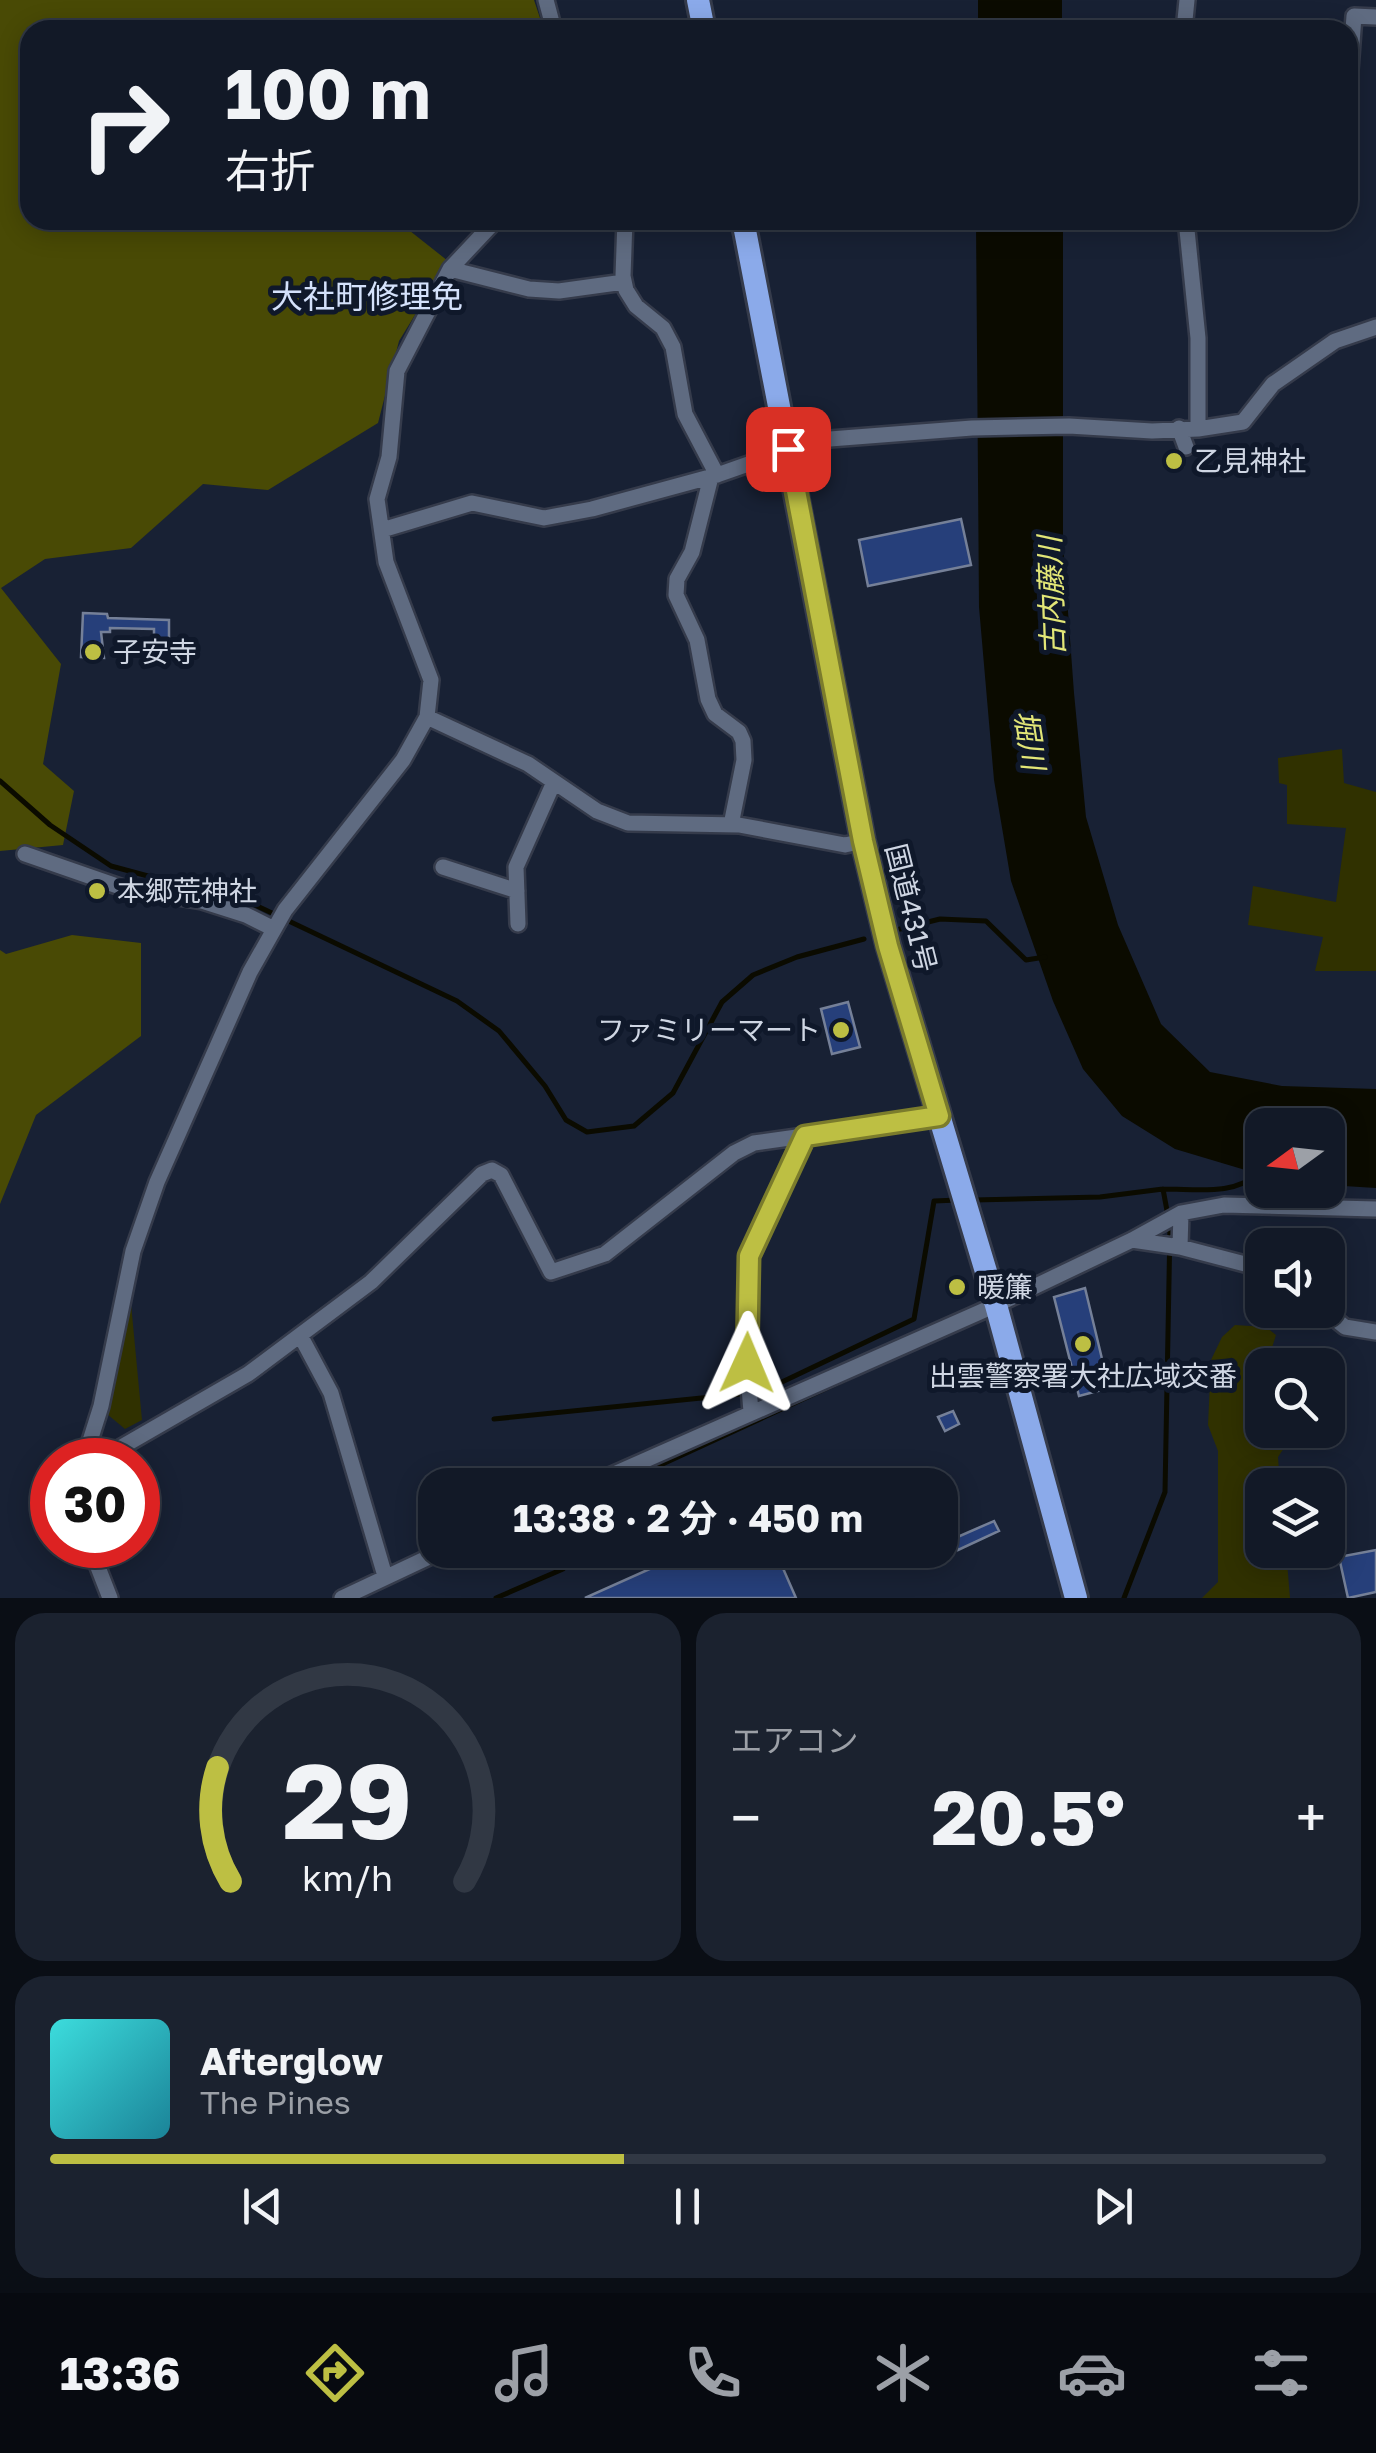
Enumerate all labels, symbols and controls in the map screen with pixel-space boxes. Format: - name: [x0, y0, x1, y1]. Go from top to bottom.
- text: 100 m: [225, 50, 431, 134]
- icon: right: [60, 60, 190, 190]
- text: 右折: [225, 143, 315, 197]
- district label: 大社町修理免: [271, 277, 463, 315]
- pin: [746, 407, 831, 492]
- icon: arrive: [761, 422, 816, 477]
- place label: 乙見神社: [1194, 444, 1306, 477]
- marker: 乙見神社: [1163, 450, 1185, 472]
- water label: 古内藤川: [1031, 532, 1071, 657]
- place label: 子安寺: [113, 635, 197, 668]
- marker: 子安寺: [82, 641, 104, 663]
- water label: 堀川: [1008, 707, 1053, 775]
- street label: 国道431号: [880, 840, 943, 975]
- place label: 本郷荒神社: [117, 874, 257, 907]
- marker: 本郷荒神社: [86, 880, 108, 902]
- place label: ファミリーマート: [597, 1013, 821, 1046]
- marker: ファミリーマート: [830, 1019, 852, 1041]
- north arrow: [1245, 1108, 1345, 1208]
- map controls: [1245, 1108, 1345, 1568]
- button: sound: [1245, 1228, 1345, 1328]
- place label: 暖簾: [977, 1270, 1033, 1303]
- marker: 暖簾: [946, 1276, 968, 1298]
- position arrow: [695, 1311, 799, 1415]
- marker: 出雲警察署大社広域交番: [1072, 1333, 1094, 1355]
- button: search: [1245, 1348, 1345, 1448]
- place label: 出雲警察署大社広域交番: [929, 1359, 1237, 1392]
- speed limit sign: 30: [30, 1438, 160, 1568]
- button: layers: [1245, 1468, 1345, 1568]
- text: 13:38 · 2 分 · 450 m: [513, 1495, 863, 1540]
- text: エアコン: [731, 1721, 859, 1759]
- text: 29: [283, 1737, 412, 1862]
- text: 20.5°: [931, 1771, 1125, 1862]
- text: −: [731, 1784, 761, 1850]
- text: +: [1296, 1784, 1326, 1850]
- text: km/h: [302, 1856, 393, 1899]
- text: Afterglow: [200, 2038, 383, 2083]
- text: The Pines: [200, 2083, 351, 2121]
- icon: previous: [235, 2179, 290, 2234]
- icon: pause: [660, 2179, 715, 2234]
- icon: next: [1086, 2179, 1141, 2234]
- icon: directions: [300, 2338, 370, 2408]
- icon: music: [489, 2338, 559, 2408]
- icon: phone: [678, 2338, 748, 2408]
- icon: climate: [868, 2338, 938, 2408]
- icon: car: [1057, 2338, 1127, 2408]
- icon: filters: [1246, 2338, 1316, 2408]
- text: 13:36: [60, 2346, 181, 2400]

